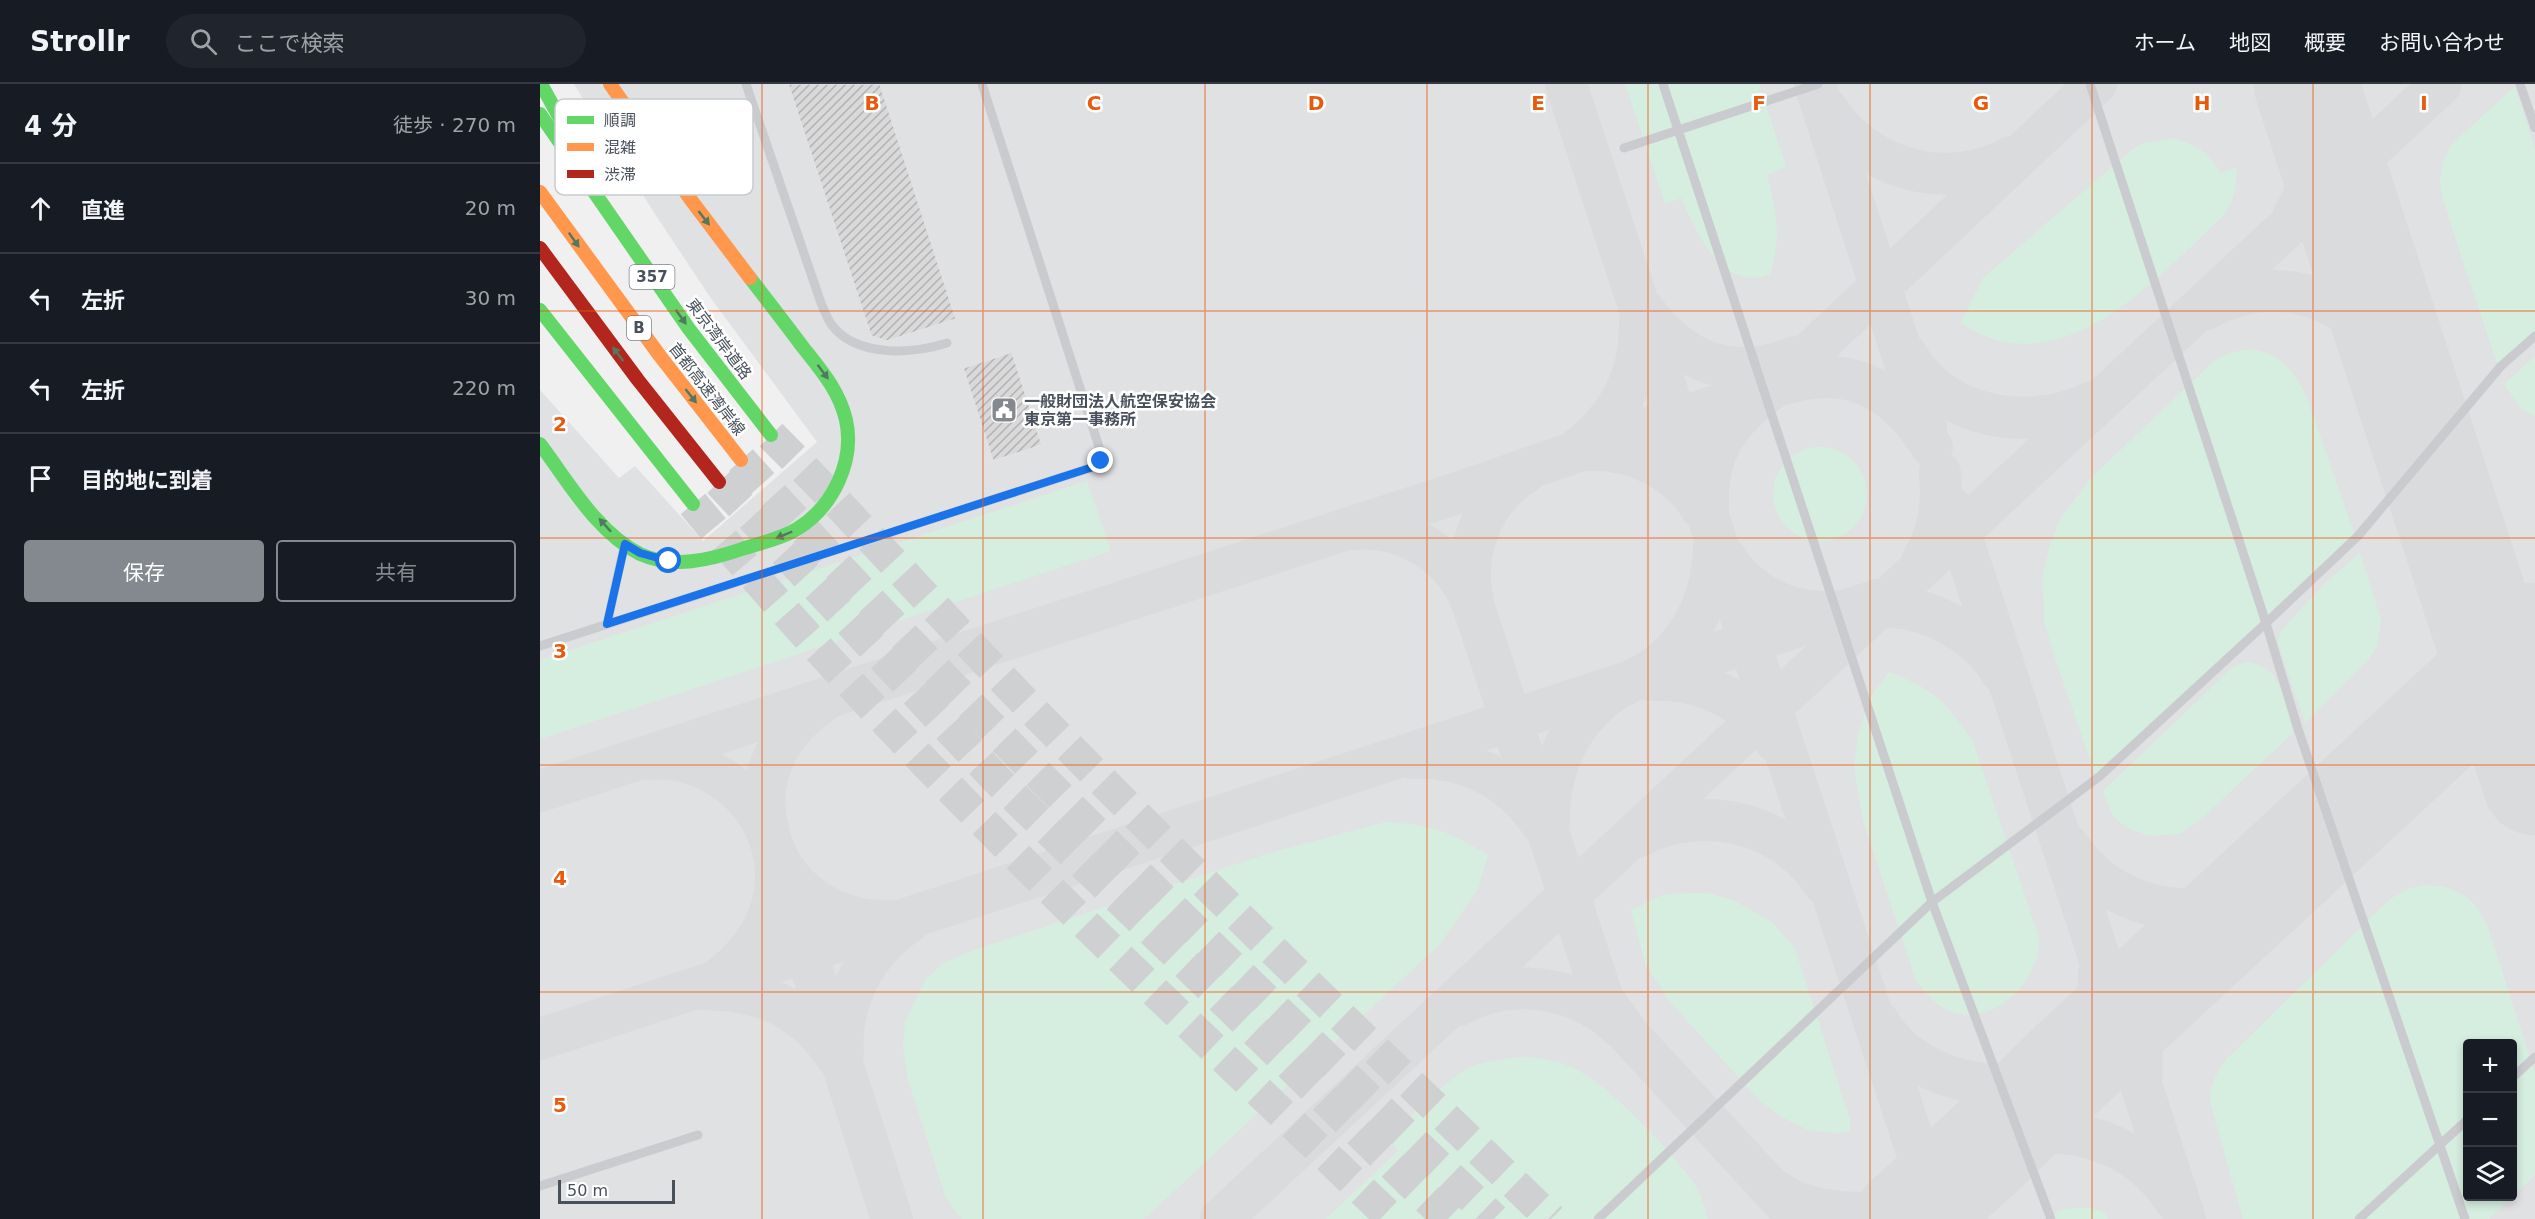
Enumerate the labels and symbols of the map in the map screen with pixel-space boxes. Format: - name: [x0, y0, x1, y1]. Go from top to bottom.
- text: B: [864, 91, 880, 115]
- text: C: [1087, 91, 1101, 115]
- text: D: [1308, 91, 1324, 115]
- text: E: [1531, 91, 1545, 115]
- text: F: [1752, 91, 1766, 115]
- text: G: [1973, 91, 1989, 115]
- text: H: [2194, 91, 2210, 115]
- text: I: [2420, 91, 2428, 115]
- legend: [555, 99, 753, 195]
- text: 順調: [604, 111, 636, 130]
- text: 混雑: [604, 138, 636, 157]
- text: 渋滞: [604, 165, 636, 184]
- one-way arrow: [698, 210, 710, 225]
- one-way arrow: [568, 232, 579, 248]
- road number: 357: [630, 265, 674, 289]
- street label: 東京湾岸道路: [683, 295, 755, 383]
- one-way arrow: [674, 310, 686, 325]
- road number: B: [627, 316, 651, 340]
- street label: 首都高速湾岸線: [665, 339, 749, 439]
- one-way arrow: [612, 346, 624, 362]
- one-way arrow: [817, 364, 829, 380]
- one-way arrow: [685, 388, 697, 404]
- place label: 一般財団法人航空保安協会 東京第一事務所: [1024, 392, 1216, 429]
- public building icon: 一般財団法人航空保安協会 東京第一事務所: [989, 395, 1019, 425]
- text: 2: [553, 412, 567, 436]
- route end: [1087, 447, 1113, 473]
- one-way arrow: [598, 518, 612, 533]
- one-way arrow: [775, 530, 793, 540]
- route start: [655, 547, 681, 573]
- text: 3: [553, 639, 567, 663]
- text: 4: [553, 866, 567, 890]
- text: 5: [553, 1093, 567, 1117]
- scale bar: [558, 1177, 675, 1204]

